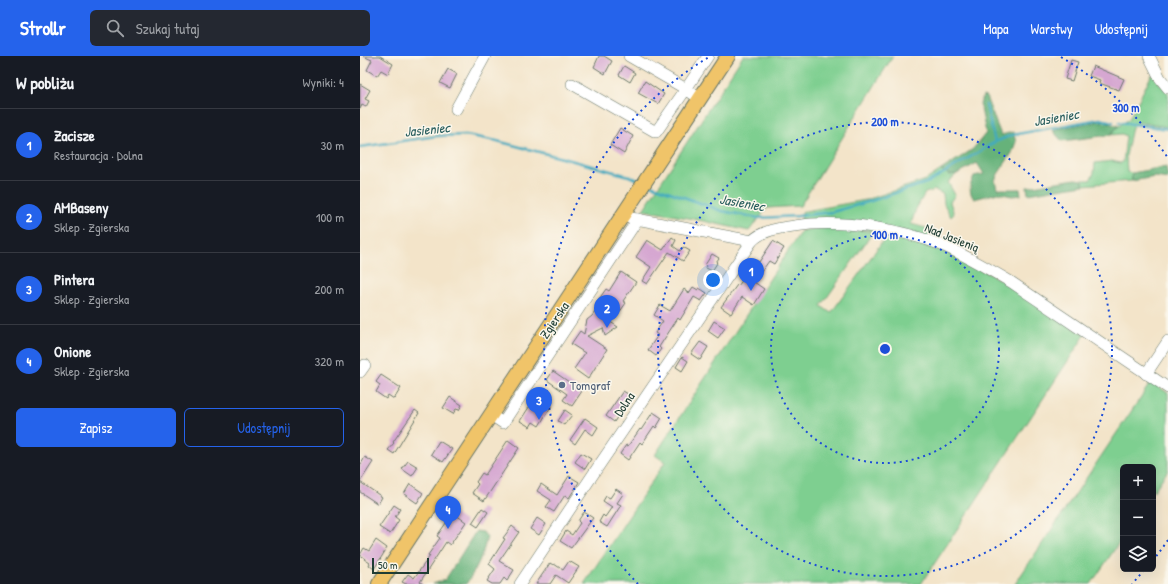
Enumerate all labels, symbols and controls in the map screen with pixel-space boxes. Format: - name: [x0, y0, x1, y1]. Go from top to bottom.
- search box: [90, 10, 370, 46]
- text: Strollr: [20, 15, 66, 41]
- icon: search: [104, 17, 126, 39]
- text: Szukaj tutaj: [136, 18, 200, 39]
- text: Mapa: [983, 19, 1009, 38]
- text: Warstwy: [1031, 19, 1073, 38]
- text: Udostępnij: [1095, 19, 1148, 38]
- text: W pobliżu: [16, 71, 74, 94]
- text: Wyniki: 4: [303, 73, 344, 91]
- text: 300 m: [1112, 99, 1140, 116]
- water label: Jasieniec: [1032, 103, 1081, 130]
- text: 200 m: [871, 113, 899, 130]
- water label: Jasieniec: [404, 117, 452, 141]
- text: Zacisze: [54, 125, 95, 146]
- text: 1: [27, 136, 31, 154]
- text: 30 m: [321, 136, 344, 154]
- text: Restauracja · Dolna: [54, 146, 143, 164]
- water label: Jasieniec: [718, 189, 767, 216]
- text: AMBaseny: [54, 197, 109, 218]
- text: 2: [26, 208, 32, 226]
- text: 100 m: [316, 208, 344, 226]
- text: Sklep · Zgierska: [54, 218, 129, 236]
- street label: Nad Jasienią: [922, 218, 983, 256]
- text: 100 m: [872, 226, 898, 243]
- pin: 1: [738, 258, 764, 291]
- text: Pintera: [54, 269, 94, 290]
- your location: [703, 270, 723, 290]
- text: 3: [26, 280, 32, 298]
- text: 200 m: [314, 280, 344, 298]
- text: Sklep · Zgierska: [54, 290, 129, 308]
- pin: 2: [594, 295, 620, 328]
- street label: Zgierska: [535, 298, 573, 342]
- text: Onione: [54, 341, 91, 362]
- centre of rings: [878, 342, 892, 356]
- text: 4: [27, 352, 31, 370]
- text: 320 m: [314, 352, 344, 370]
- text: Sklep · Zgierska: [54, 362, 129, 380]
- place label: Tomgraf: [570, 376, 611, 394]
- marker: Tomgraf: [557, 380, 567, 390]
- pin: 3: [526, 387, 552, 420]
- street label: Dolna: [609, 388, 639, 420]
- button: Zapisz: [16, 408, 176, 447]
- button: Udostępnij: [184, 408, 344, 447]
- map controls: [1120, 464, 1156, 572]
- button: +: [1120, 464, 1156, 500]
- pin: 4: [435, 496, 461, 529]
- button: −: [1120, 500, 1156, 536]
- button: layers: [1120, 536, 1156, 572]
- scale bar: [372, 556, 429, 575]
- text: 50 m: [378, 558, 398, 572]

